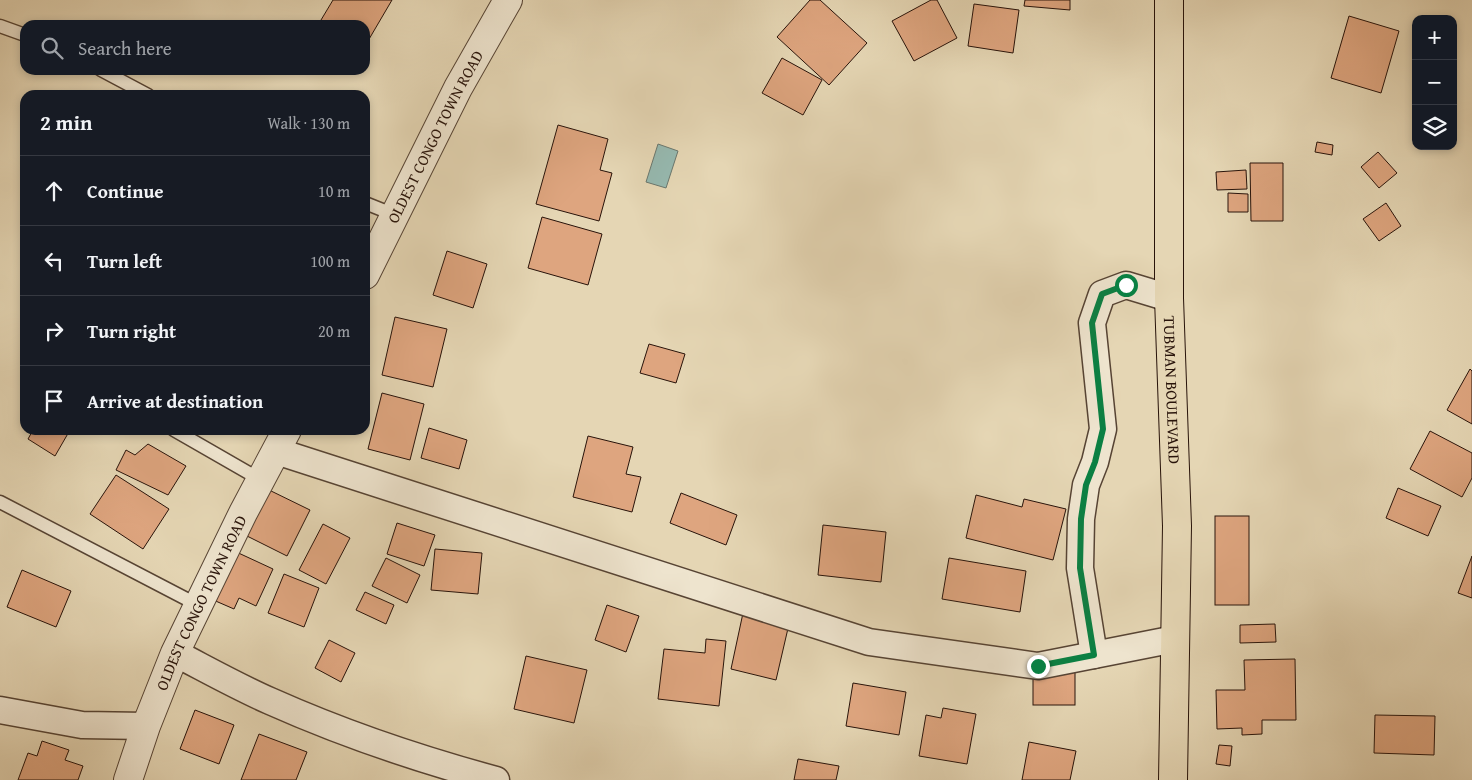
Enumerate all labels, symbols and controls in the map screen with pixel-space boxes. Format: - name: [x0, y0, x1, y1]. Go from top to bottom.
- map controls: [1412, 15, 1457, 150]
- button: +: [1412, 15, 1457, 60]
- search box: [20, 20, 370, 75]
- icon: search: [38, 34, 66, 62]
- text: Search here: [78, 34, 172, 62]
- street label: OLDEST CONGO TOWN ROAD: [381, 45, 489, 227]
- button: −: [1412, 60, 1457, 105]
- button: layers: [1412, 105, 1457, 150]
- text: 2 min: [40, 107, 92, 138]
- text: Walk · 130 m: [267, 111, 350, 135]
- icon: ahead: [40, 177, 68, 205]
- text: Continue: [87, 177, 164, 205]
- text: 10 m: [318, 179, 350, 203]
- icon: left: [40, 247, 68, 275]
- text: Turn left: [87, 247, 162, 275]
- text: 100 m: [310, 249, 350, 273]
- route start: [1115, 274, 1138, 297]
- street label: TUBMAN BOULEVARD: [1158, 315, 1187, 465]
- icon: right: [40, 317, 68, 345]
- text: Turn right: [87, 317, 176, 345]
- text: 20 m: [318, 319, 350, 343]
- icon: arrive: [40, 387, 68, 415]
- text: Arrive at destination: [87, 387, 263, 415]
- street label: OLDEST CONGO TOWN ROAD: [149, 511, 252, 694]
- route end: [1027, 655, 1050, 678]

